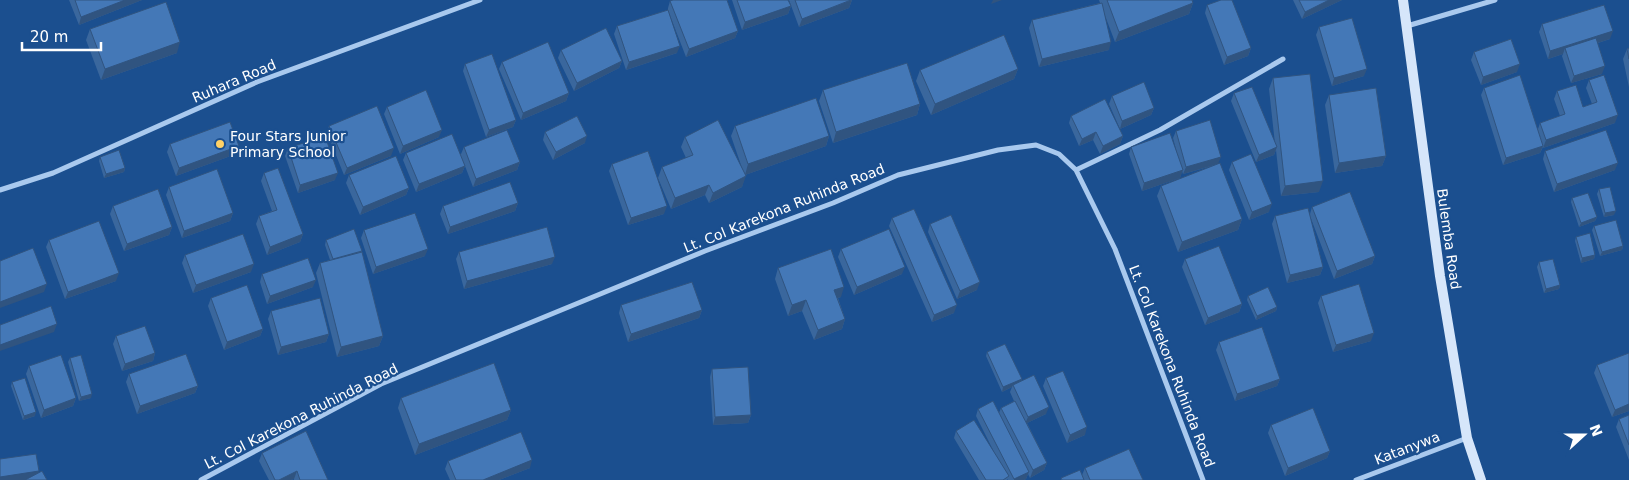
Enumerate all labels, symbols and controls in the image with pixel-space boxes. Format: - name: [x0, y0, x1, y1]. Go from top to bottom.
- scale bar: [22, 20, 101, 52]
- text: 20 m: [30, 28, 68, 46]
- street label: Ruhara Road: [190, 56, 278, 106]
- place label: Four Stars Junior Primary School: [230, 128, 346, 160]
- marker: Four Stars Junior Primary School: [214, 138, 226, 150]
- street label: Lt. Col Karekona Ruhinda Road: [681, 160, 887, 256]
- street label: Bulemba Road: [1434, 188, 1464, 290]
- street label: Lt. Col Karekona Ruhinda Road: [1126, 263, 1218, 469]
- street label: Lt. Col Karekona Ruhinda Road: [202, 360, 400, 472]
- north arrow: [1559, 410, 1609, 460]
- text: N: [1587, 422, 1606, 439]
- street label: Katanywa: [1372, 428, 1442, 468]

